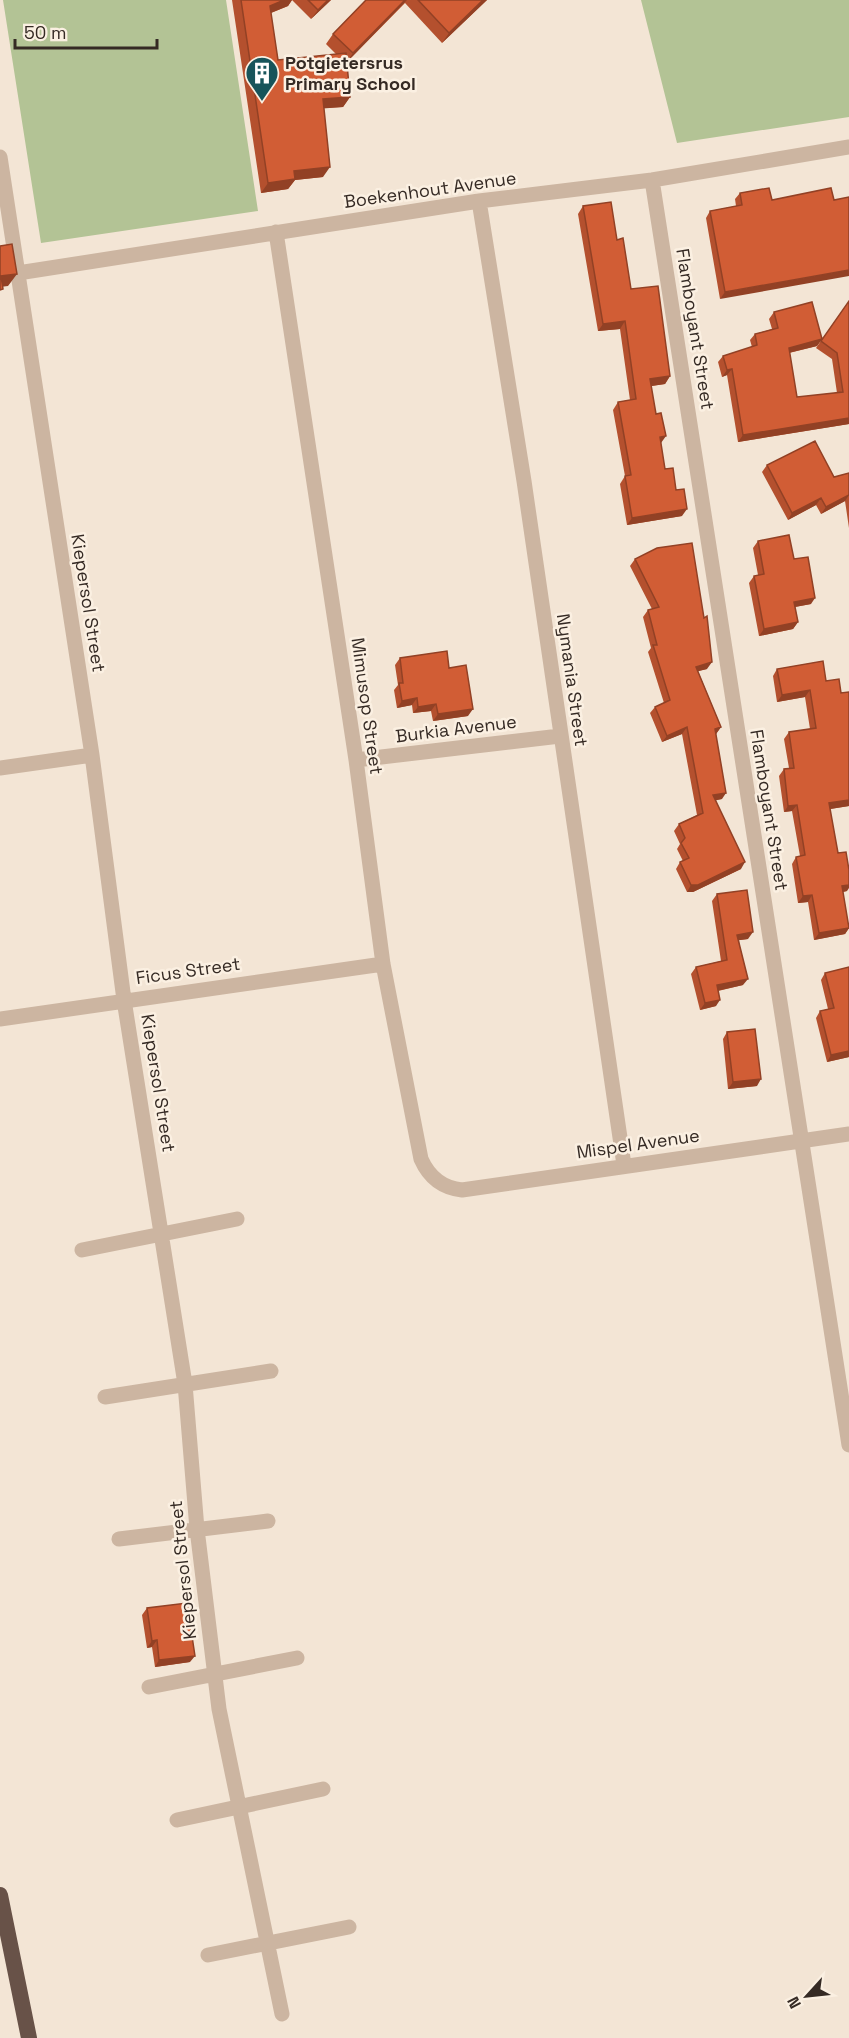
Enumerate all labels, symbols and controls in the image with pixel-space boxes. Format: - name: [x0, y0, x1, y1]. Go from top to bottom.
- scale bar: [15, 12, 158, 50]
- text: 50 m: [24, 21, 66, 44]
- place label: Potgietersrus Primary School: [285, 51, 416, 95]
- building icon: Potgietersrus Primary School: [244, 55, 280, 102]
- street label: Boekenhout Avenue: [342, 166, 518, 213]
- street label: Flamboyant Street: [671, 247, 720, 411]
- street label: Kiepersol Street: [66, 532, 111, 674]
- street label: Nymania Street: [552, 612, 593, 748]
- street label: Mimusop Street: [346, 636, 388, 776]
- street label: Burkia Avenue: [394, 710, 518, 747]
- street label: Flamboyant Street: [745, 728, 794, 892]
- street label: Ficus Street: [134, 952, 242, 989]
- street label: Kiepersol Street: [136, 1012, 181, 1154]
- street label: Mispel Avenue: [575, 1123, 701, 1164]
- street label: Kiepersol Street: [164, 1499, 201, 1641]
- north arrow: [777, 1966, 837, 2026]
- text: N: [782, 1993, 806, 2012]

